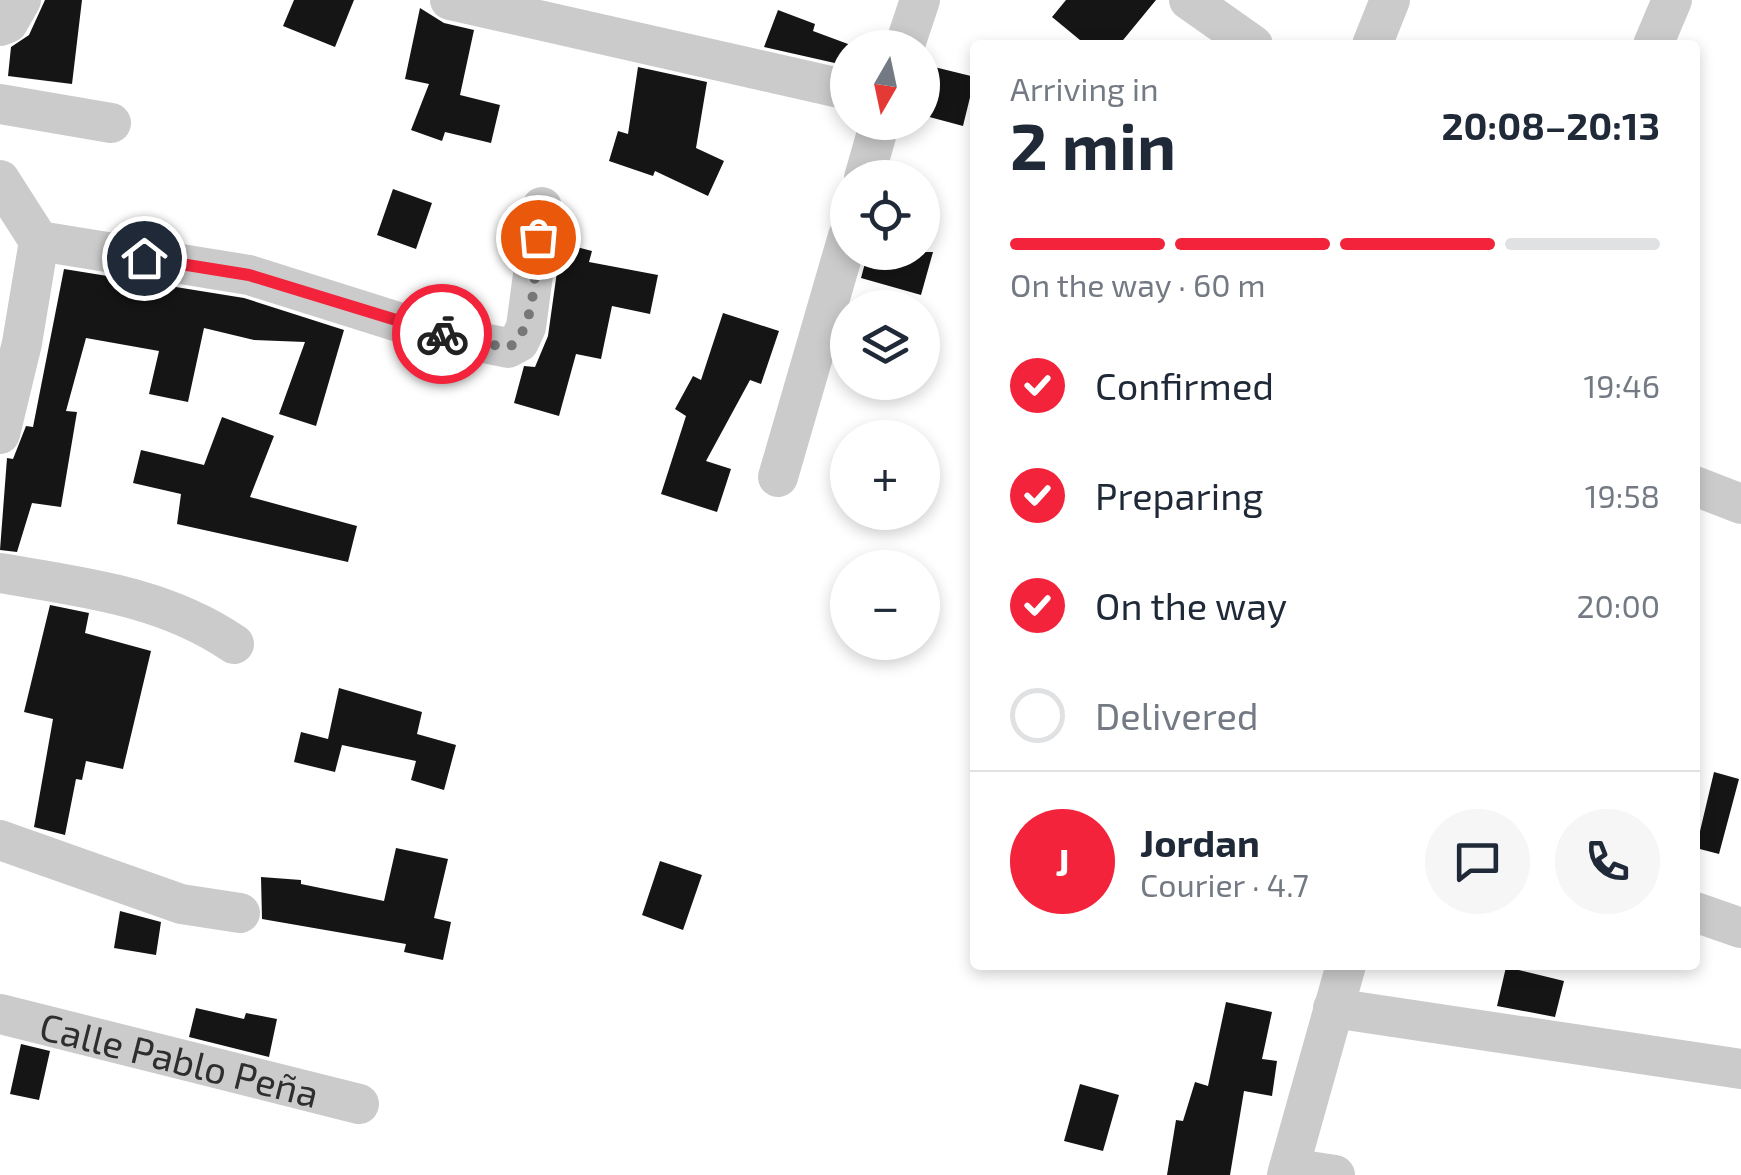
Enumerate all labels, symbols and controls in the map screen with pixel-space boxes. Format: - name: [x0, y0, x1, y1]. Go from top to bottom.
- north arrow: [830, 30, 940, 140]
- map controls: [830, 30, 940, 660]
- text: Arriving in: [1010, 69, 1159, 107]
- text: 20:08–20:13: [1441, 102, 1660, 148]
- text: 2 min: [1010, 105, 1176, 183]
- button: locate: [830, 160, 940, 270]
- pin: [496, 195, 581, 280]
- icon: bag: [511, 210, 566, 265]
- pin: [102, 216, 187, 301]
- icon: home: [117, 231, 172, 286]
- text: On the way · 60 m: [1010, 265, 1266, 303]
- courier: [392, 284, 492, 384]
- button: layers: [830, 290, 940, 400]
- icon: bike: [415, 307, 470, 362]
- icon: check: [1010, 358, 1065, 413]
- text: Confirmed: [1095, 362, 1274, 408]
- text: 19:46: [1583, 366, 1660, 404]
- button: +: [830, 420, 940, 530]
- icon: check: [1010, 468, 1065, 523]
- text: Preparing: [1095, 472, 1263, 518]
- text: 19:58: [1585, 476, 1660, 514]
- button: −: [830, 550, 940, 660]
- icon: check: [1010, 578, 1065, 633]
- text: On the way: [1095, 582, 1287, 628]
- text: 20:00: [1577, 586, 1660, 624]
- text: Delivered: [1095, 692, 1259, 738]
- button: chat: [1425, 809, 1530, 914]
- button: phone: [1555, 809, 1660, 914]
- text: Jordan: [1140, 819, 1260, 865]
- text: J: [1055, 838, 1070, 884]
- text: Courier · 4.7: [1140, 865, 1309, 903]
- street label: Calle Pablo Peña: [35, 1002, 324, 1116]

